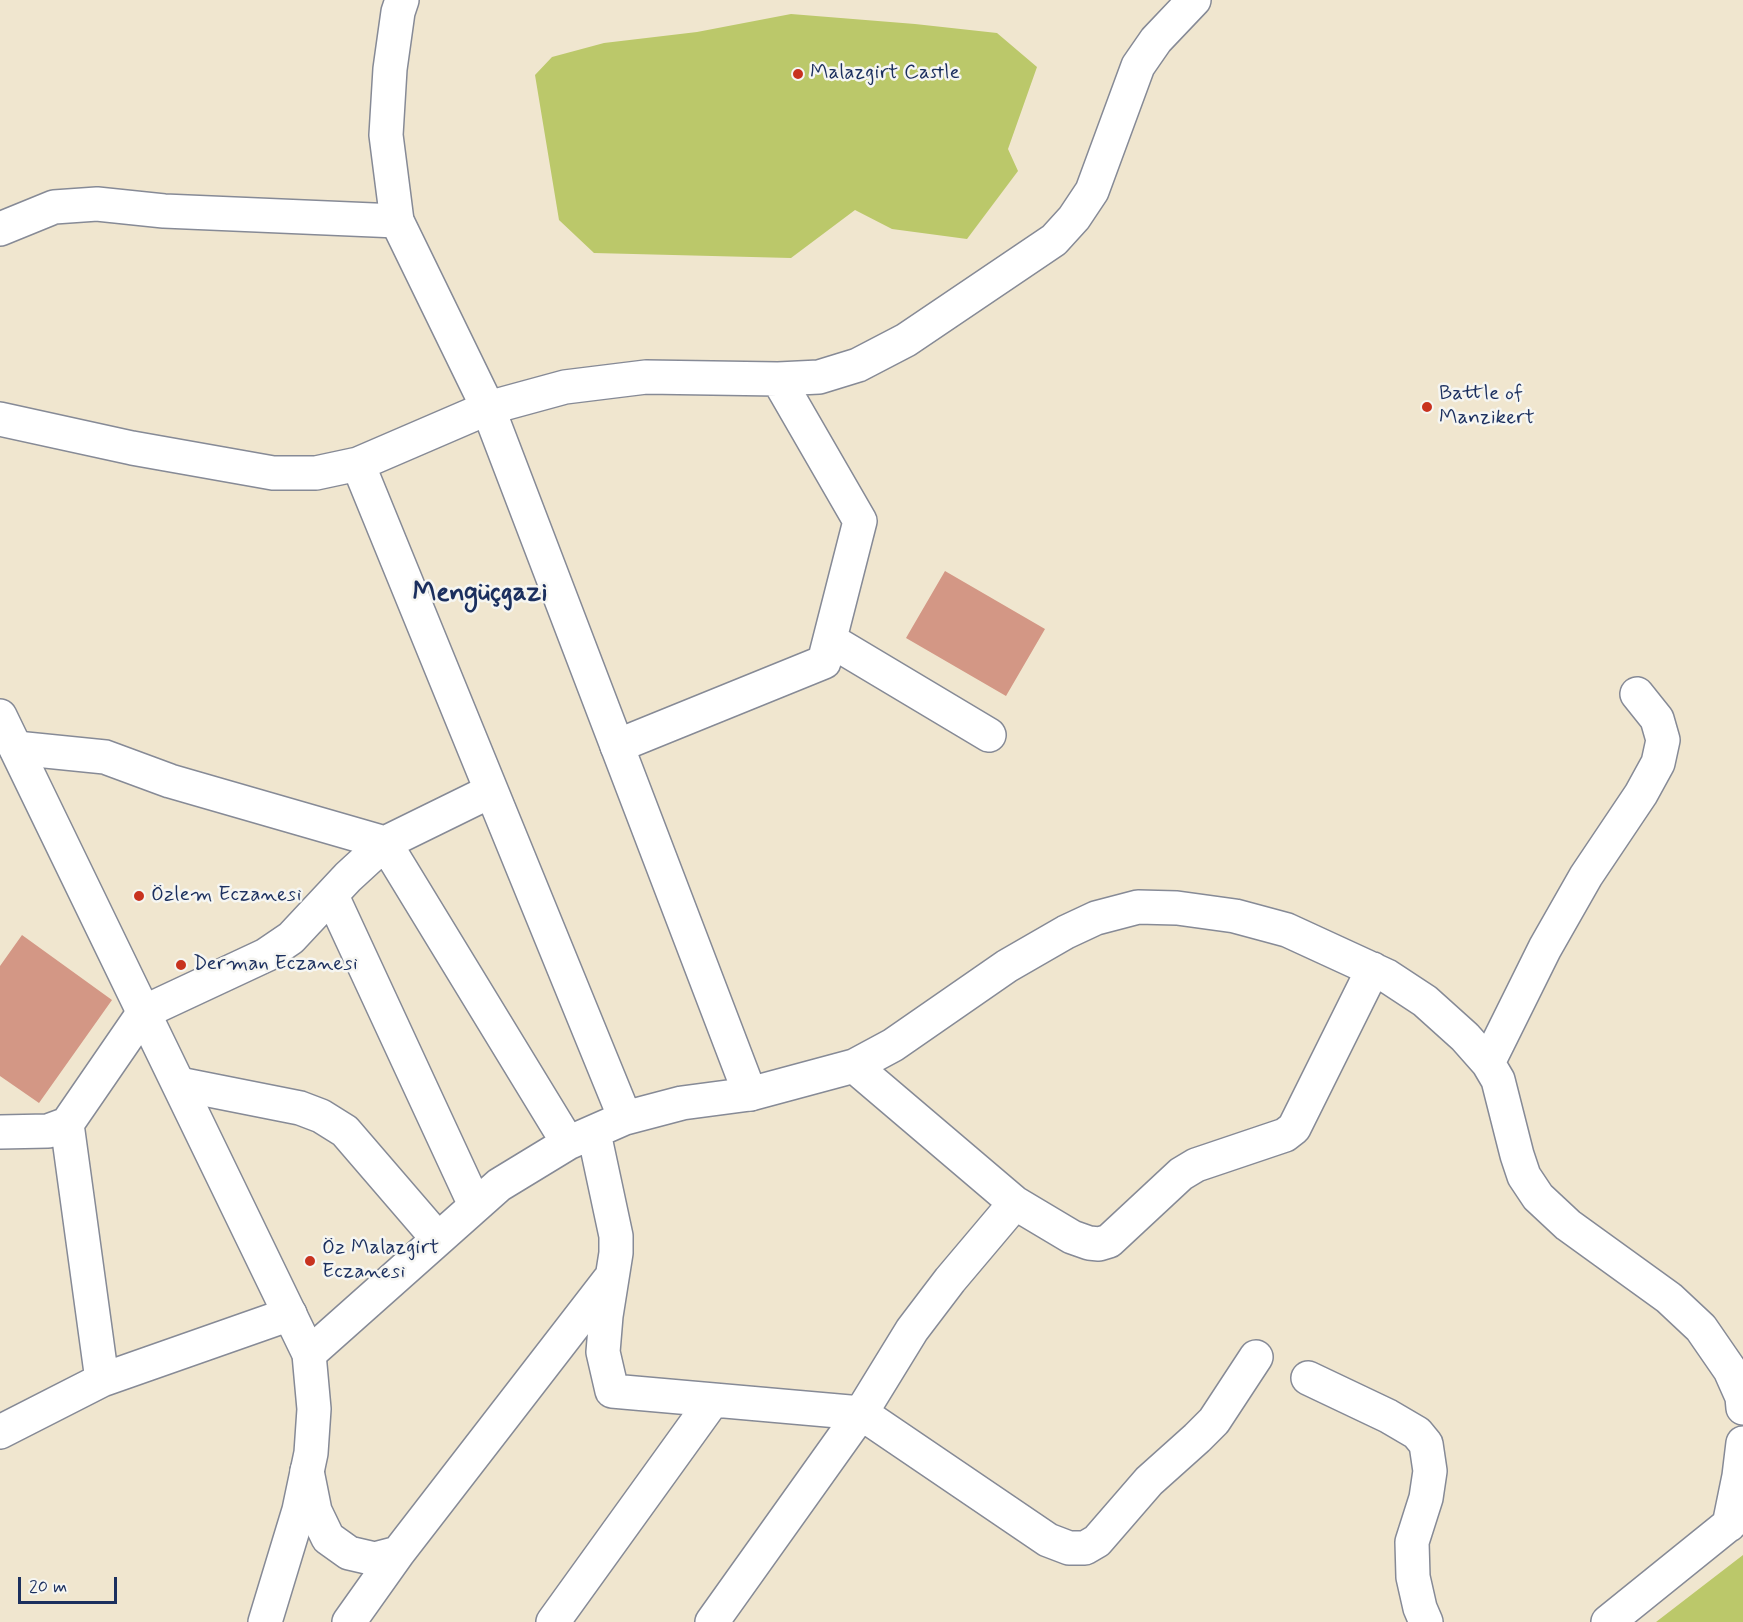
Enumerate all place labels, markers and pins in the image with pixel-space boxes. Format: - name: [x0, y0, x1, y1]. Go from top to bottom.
- place label: Malazgirt Castle: [810, 61, 960, 87]
- marker: Malazgirt Castle: [791, 67, 805, 81]
- place label: Battle of Manzikert: [1439, 382, 1535, 432]
- marker: Battle of Manzikert: [1420, 400, 1434, 414]
- place label: Özlem Eczanesi: [151, 883, 301, 909]
- marker: Özlem Eczanesi: [132, 889, 146, 903]
- place label: Derman Eczanesi: [193, 952, 358, 978]
- marker: Derman Eczanesi: [174, 958, 188, 972]
- place label: Öz Malazgirt Eczanesi: [322, 1236, 439, 1286]
- marker: Öz Malazgirt Eczanesi: [303, 1254, 317, 1268]

